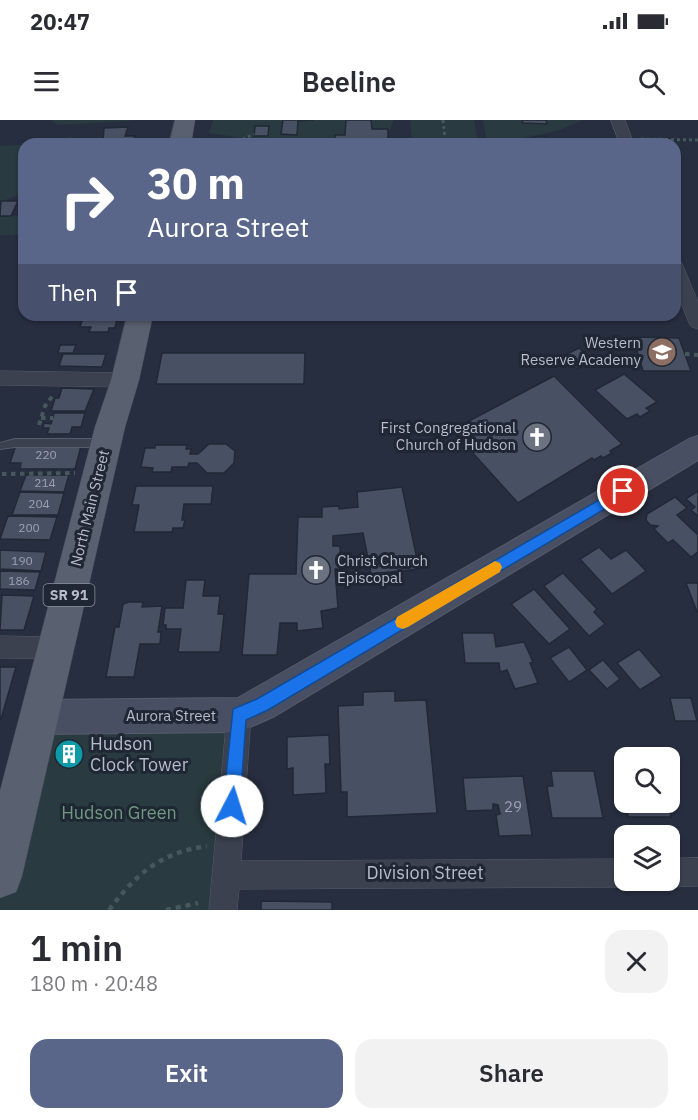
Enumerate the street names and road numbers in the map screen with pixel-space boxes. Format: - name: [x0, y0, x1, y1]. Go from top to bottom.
- street label: North Main Street: [66, 448, 113, 568]
- road number: SR 91: [44, 584, 94, 606]
- street label: Aurora Street: [126, 706, 216, 725]
- street label: Division Street: [366, 861, 484, 884]

